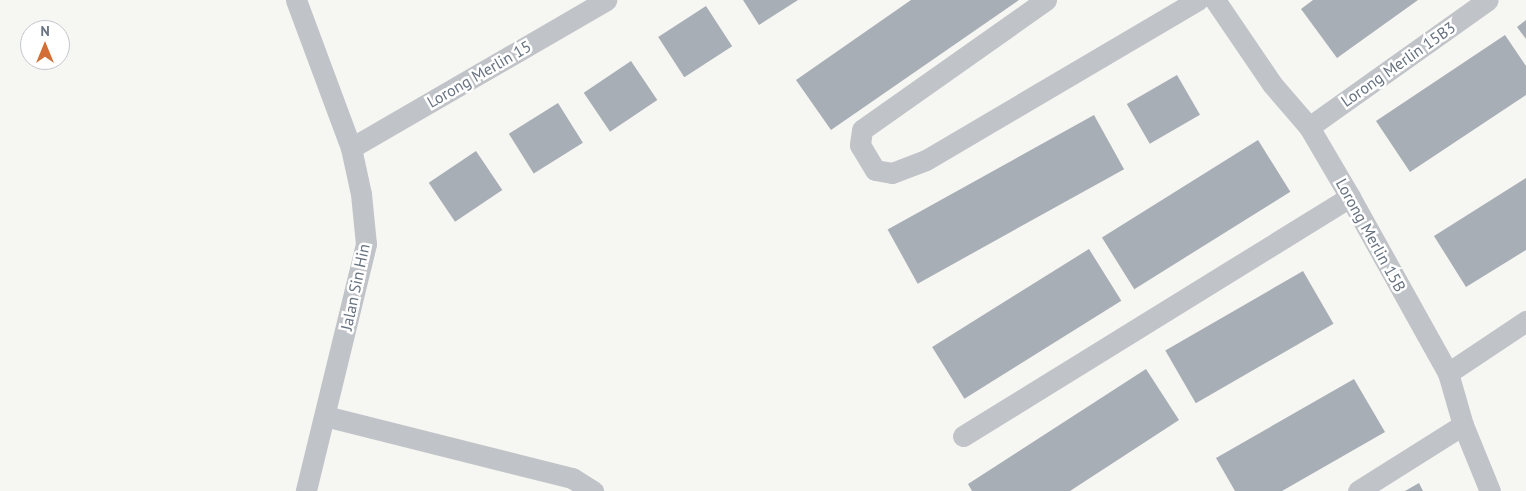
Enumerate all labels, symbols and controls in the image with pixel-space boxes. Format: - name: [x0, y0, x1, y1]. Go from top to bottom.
- street label: Lorong Merlin 15B3: [1337, 17, 1459, 111]
- north arrow: [20, 20, 70, 70]
- text: N: [40, 22, 50, 40]
- street label: Lorong Merlin 15: [423, 36, 535, 112]
- street label: Lorong Merlin 15B: [1332, 175, 1410, 295]
- street label: Jalan Sin Hin: [336, 242, 374, 332]

